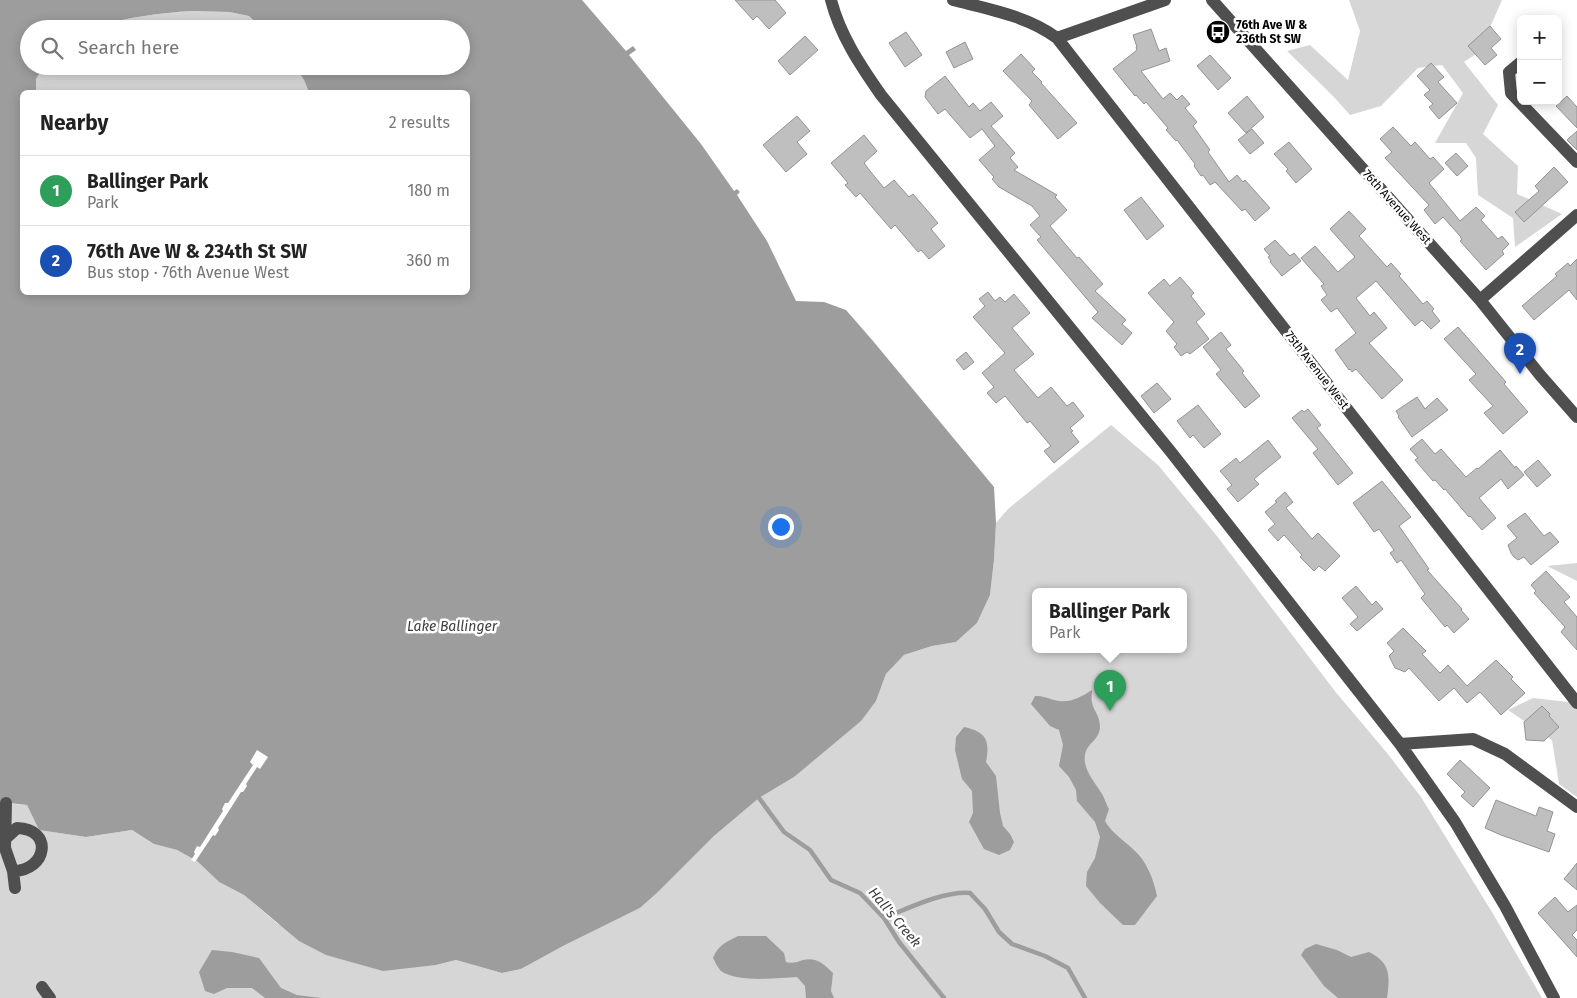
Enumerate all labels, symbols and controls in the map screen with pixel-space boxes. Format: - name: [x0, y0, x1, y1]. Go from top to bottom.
- map controls: [1517, 15, 1562, 105]
- button: +: [1517, 15, 1562, 60]
- place label: 76th Ave W & 236th St SW: [1236, 18, 1307, 46]
- bus stop icon: 76th Ave W & 236th St SW: [1205, 19, 1231, 45]
- search box: [20, 20, 470, 75]
- icon: search: [38, 34, 66, 62]
- text: Search here: [78, 36, 179, 59]
- button: −: [1517, 60, 1562, 105]
- text: Nearby: [40, 110, 108, 136]
- text: 2 results: [389, 113, 450, 132]
- street label: 76th Avenue West: [1360, 167, 1435, 248]
- text: Ballinger Park: [87, 170, 208, 193]
- text: 1: [52, 181, 60, 200]
- text: 180 m: [407, 181, 450, 200]
- text: Park: [87, 193, 119, 212]
- text: 76th Ave W & 234th St SW: [87, 240, 307, 263]
- text: 2: [52, 251, 60, 270]
- text: 360 m: [407, 251, 450, 270]
- text: Bus stop · 76th Avenue West: [87, 263, 289, 282]
- street label: 75th Avenue West: [1282, 328, 1352, 412]
- pin: 2: [1504, 333, 1536, 374]
- your location: [768, 514, 794, 540]
- popup: [1032, 588, 1187, 653]
- text: Ballinger Park: [1049, 600, 1170, 623]
- water label: Lake Ballinger: [407, 618, 498, 635]
- text: Park: [1049, 623, 1080, 642]
- pin: 1: [1094, 670, 1126, 711]
- water label: Hall's Creek: [865, 884, 925, 951]

